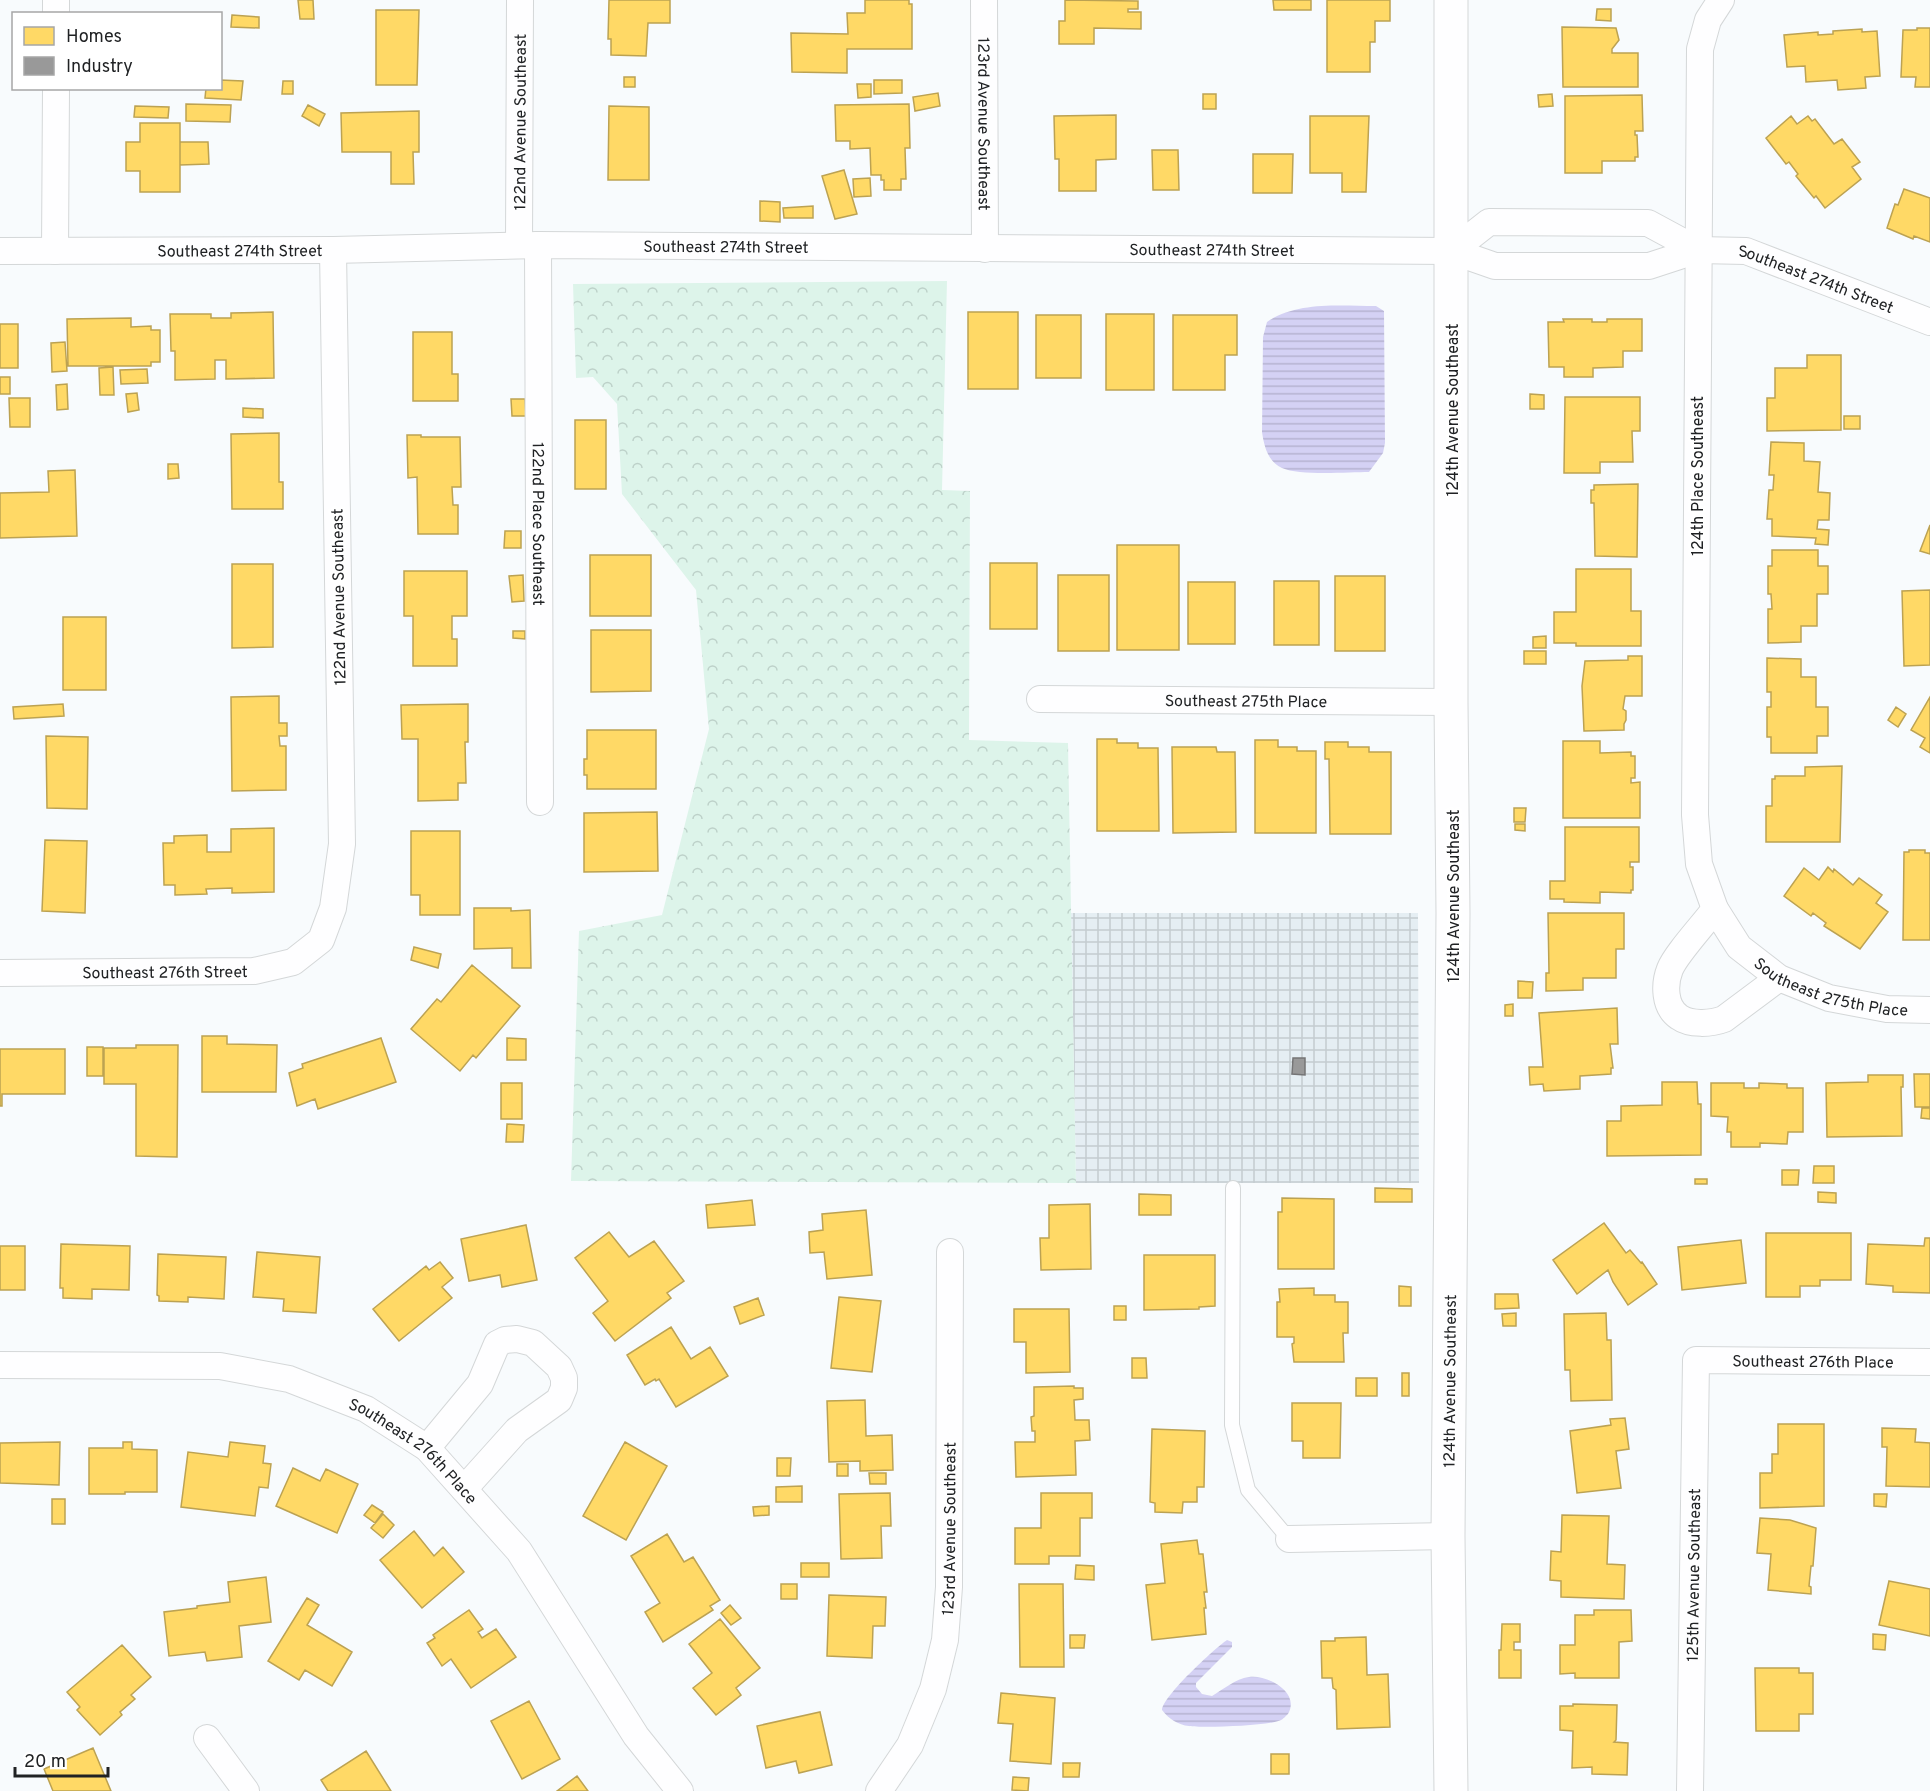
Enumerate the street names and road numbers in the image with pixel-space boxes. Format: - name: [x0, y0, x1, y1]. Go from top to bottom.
- street label: 122nd Avenue Southeast: [511, 34, 532, 210]
- street label: 123rd Avenue Southeast: [972, 37, 993, 211]
- street label: Southeast 274th Street: [643, 238, 809, 259]
- street label: Southeast 274th Street: [1129, 241, 1295, 262]
- street label: Southeast 274th Street: [157, 242, 323, 263]
- street label: Southeast 274th Street: [1738, 243, 1896, 319]
- street label: 124th Avenue Southeast: [1444, 323, 1464, 497]
- street label: 124th Place Southeast: [1689, 396, 1709, 556]
- street label: 122nd Place Southeast: [527, 442, 547, 606]
- street label: 122nd Avenue Southeast: [328, 508, 352, 685]
- street label: Southeast 275th Place: [1165, 692, 1327, 713]
- street label: 124th Avenue Southeast: [1445, 809, 1465, 983]
- street label: Southeast 275th Place: [1749, 954, 1908, 1022]
- street label: Southeast 276th Street: [82, 963, 248, 984]
- street label: 124th Avenue Southeast: [1441, 1294, 1462, 1468]
- street label: Southeast 276th Place: [1732, 1352, 1894, 1374]
- street label: Southeast 276th Place: [345, 1395, 481, 1509]
- street label: 123rd Avenue Southeast: [939, 1442, 961, 1616]
- street label: 125th Avenue Southeast: [1684, 1488, 1706, 1662]

